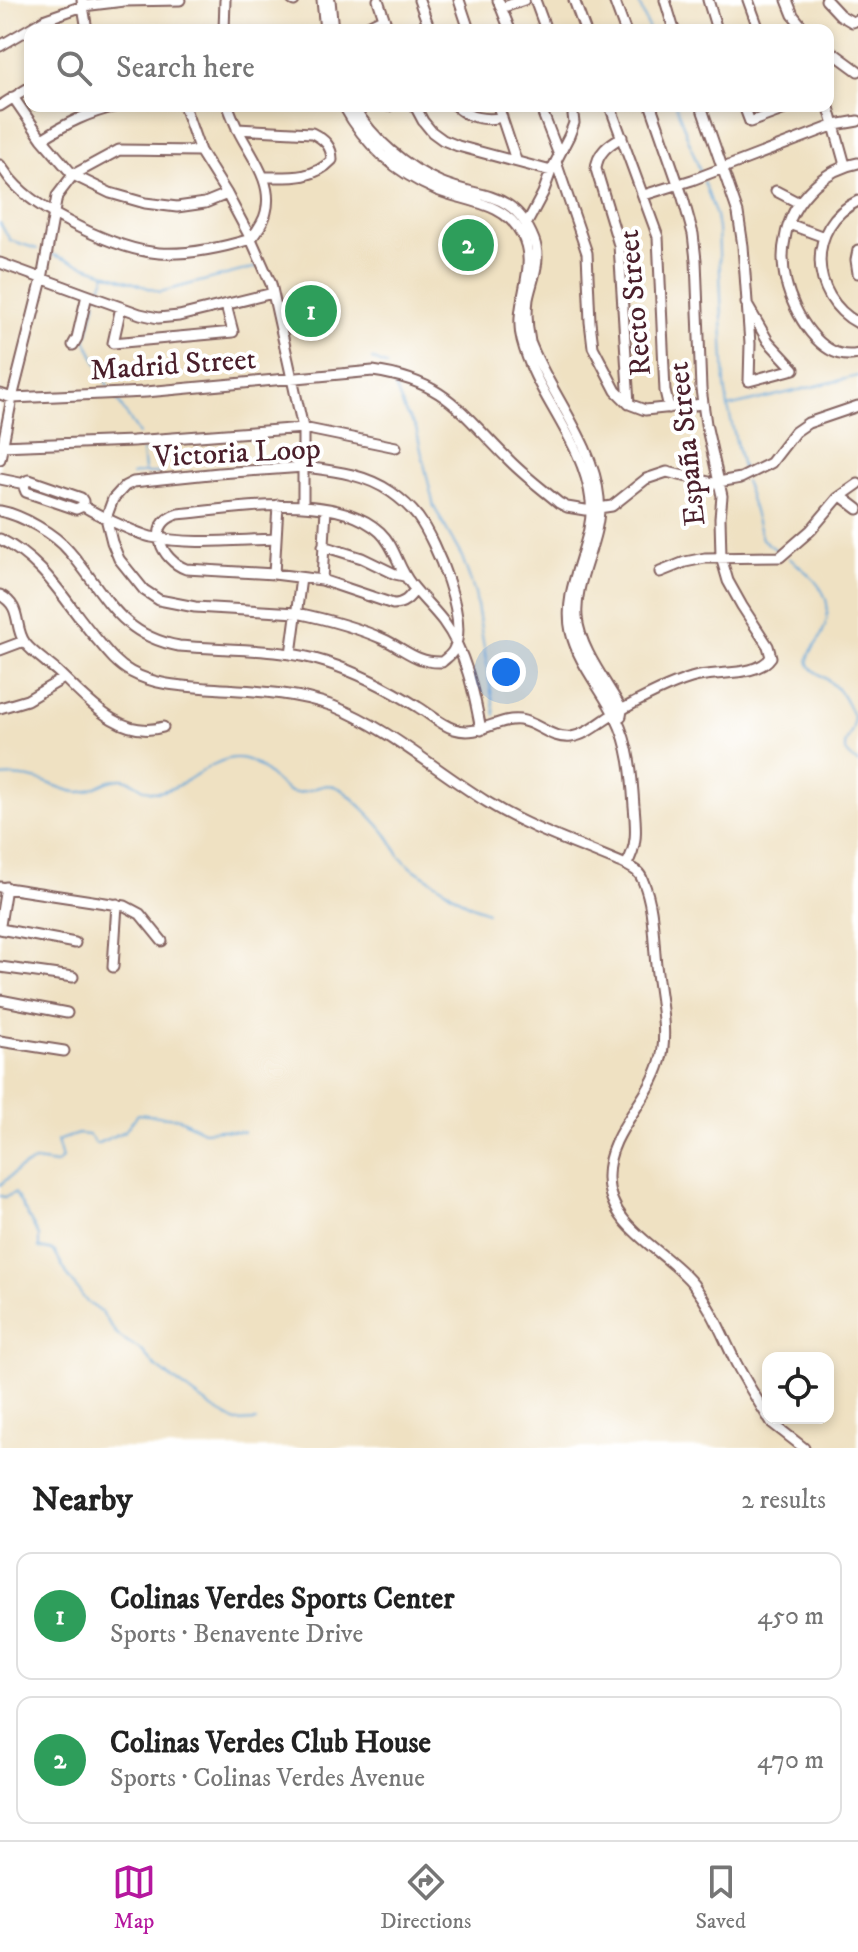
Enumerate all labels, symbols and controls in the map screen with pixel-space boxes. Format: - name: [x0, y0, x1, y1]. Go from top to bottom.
- search box: [24, 24, 834, 112]
- icon: search: [52, 46, 96, 90]
- text: Search here: [116, 50, 255, 87]
- pin: 2: [442, 215, 494, 275]
- street label: Recto Street: [611, 228, 660, 378]
- pin: 1: [285, 281, 337, 341]
- street label: Madrid Street: [89, 341, 257, 390]
- street label: España Street: [660, 360, 715, 528]
- street label: Victoria Loop: [151, 431, 322, 476]
- your location: [486, 652, 526, 692]
- map controls: [762, 1352, 834, 1424]
- button: locate: [762, 1352, 834, 1424]
- text: Nearby: [32, 1479, 133, 1521]
- text: 2 results: [741, 1484, 826, 1517]
- text: Colinas Verdes Sports Center: [110, 1581, 454, 1618]
- text: 1: [55, 1600, 65, 1633]
- text: 450 m: [757, 1600, 824, 1633]
- text: Sports · Benavente Drive: [110, 1618, 363, 1651]
- text: Colinas Verdes Club House: [110, 1725, 431, 1762]
- text: 2: [54, 1744, 66, 1777]
- text: 470 m: [757, 1744, 824, 1777]
- text: Sports · Colinas Verdes Avenue: [110, 1762, 425, 1795]
- tab: Map: [112, 1860, 156, 1935]
- tab: Directions: [380, 1860, 471, 1935]
- tab: Saved: [695, 1860, 746, 1935]

